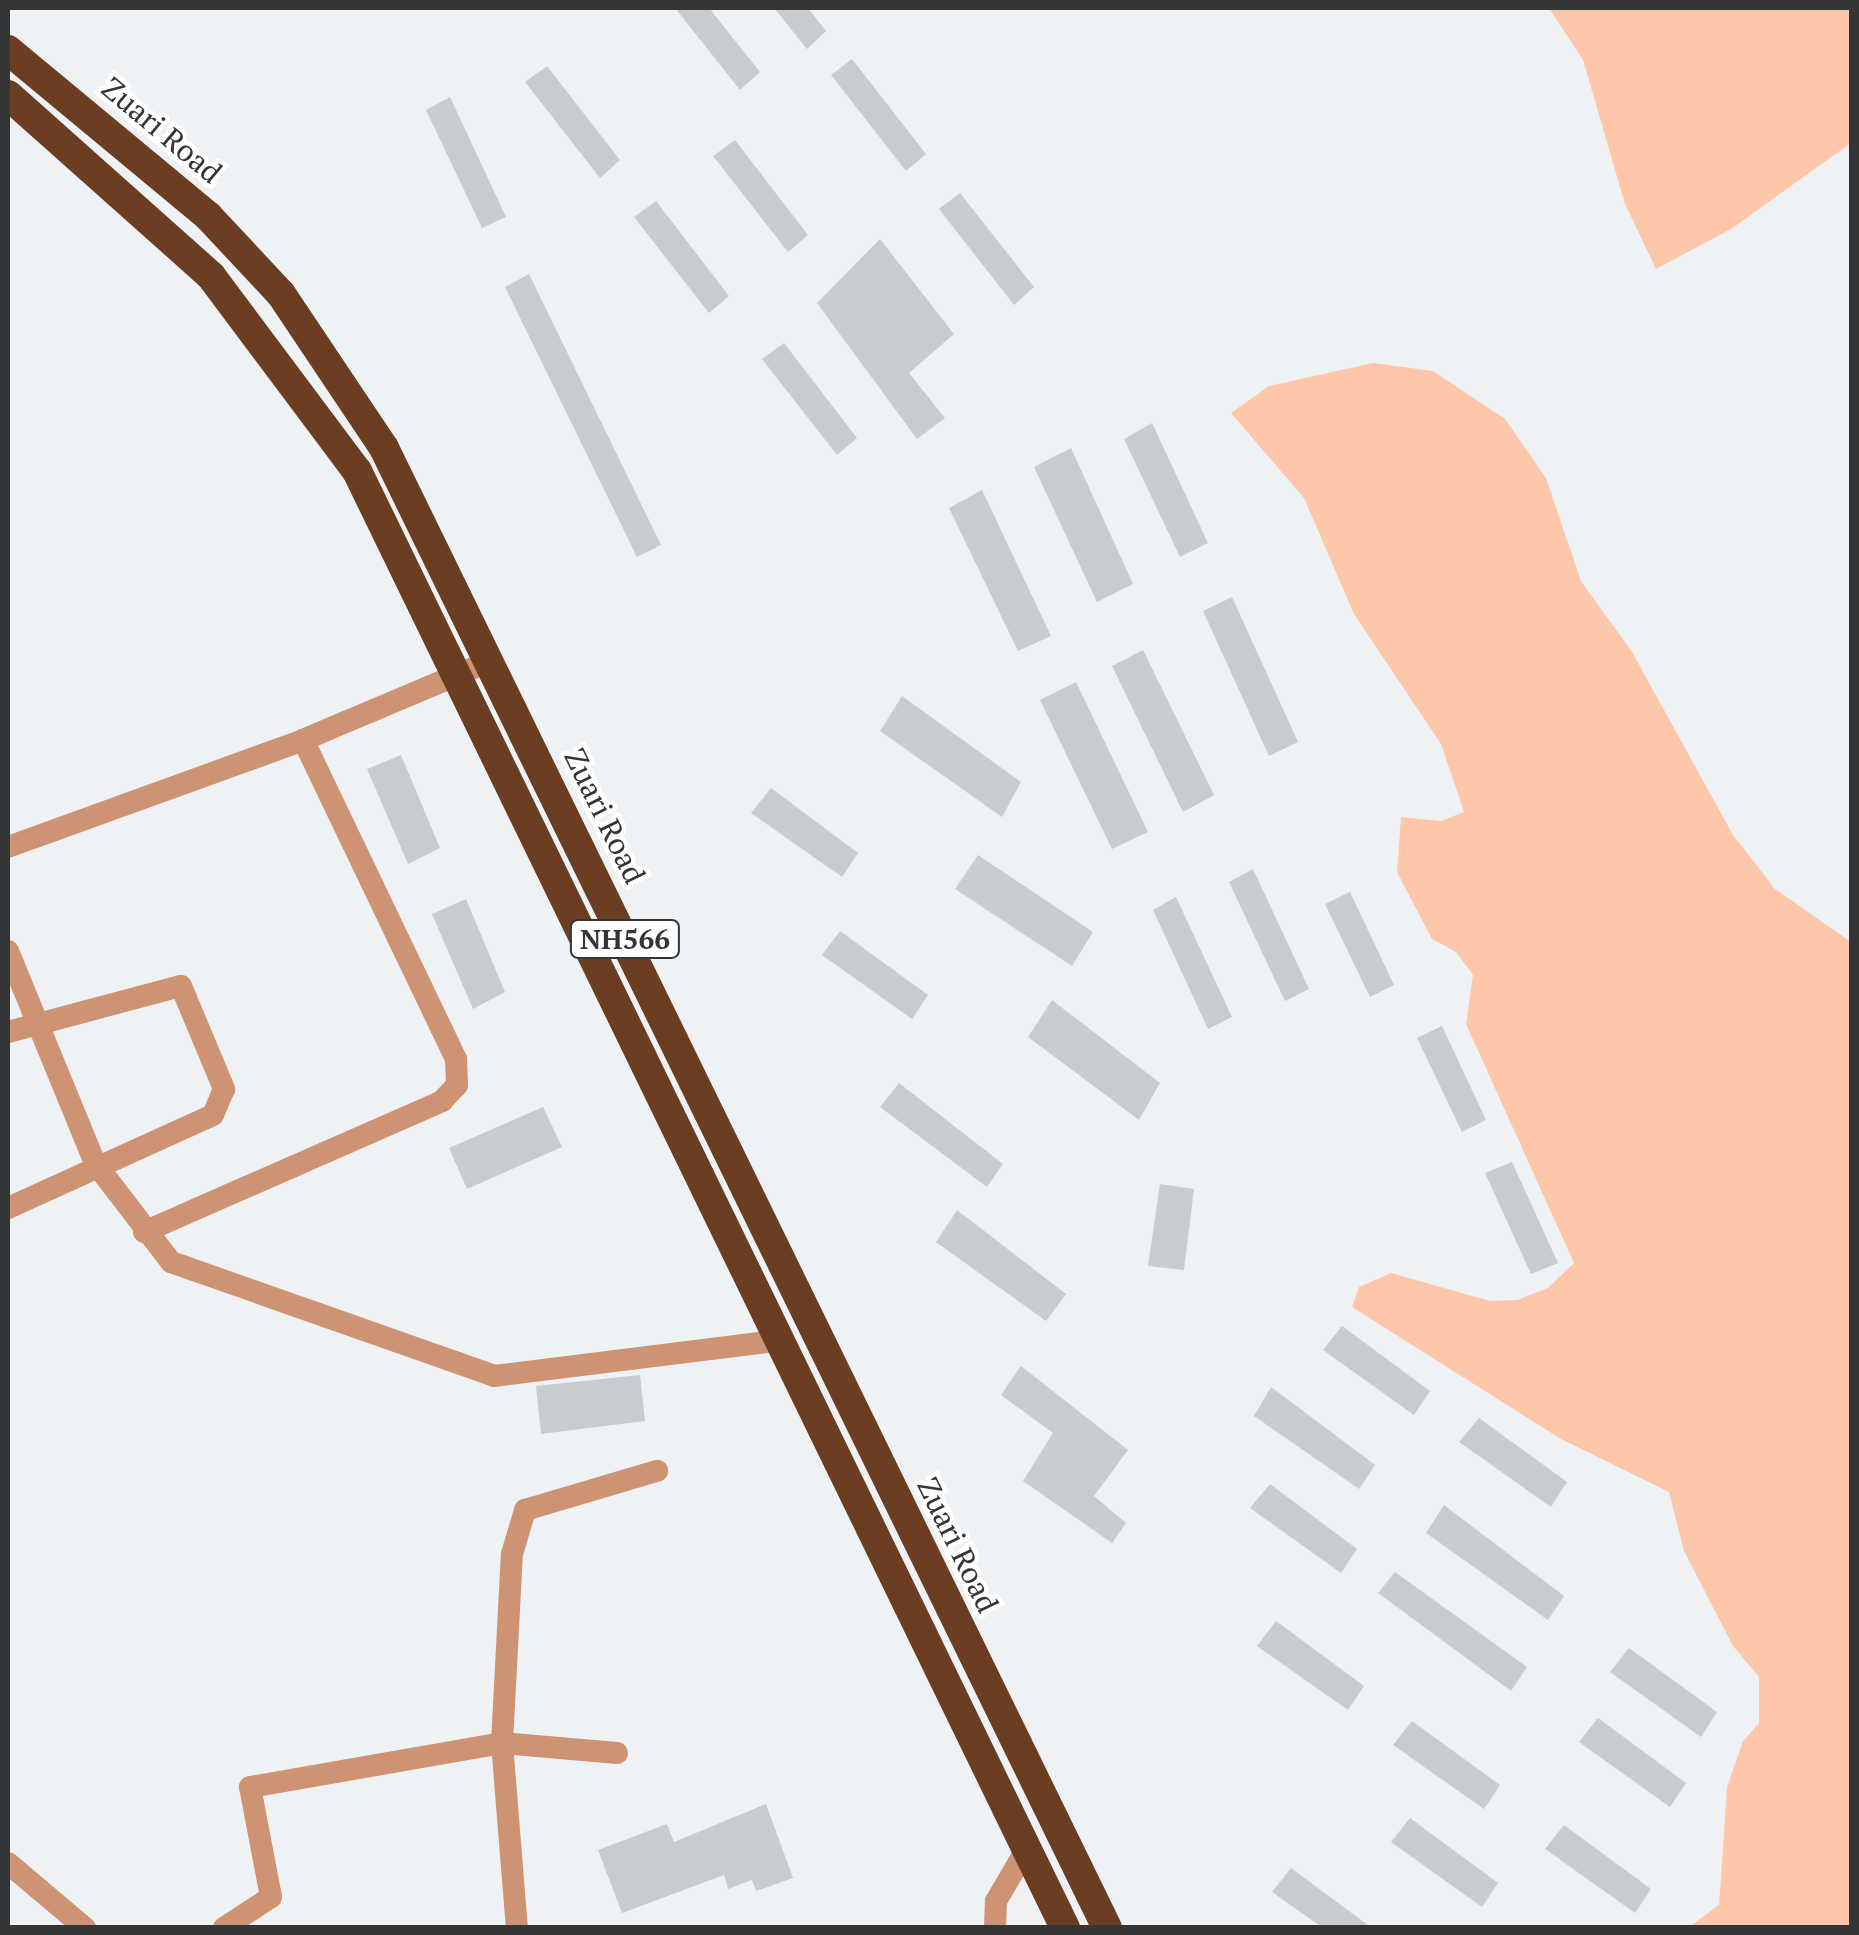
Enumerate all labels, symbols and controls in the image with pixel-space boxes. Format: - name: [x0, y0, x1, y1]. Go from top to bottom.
- street label: Zuari Road: [95, 69, 229, 191]
- street label: Zuari Road: [557, 743, 653, 889]
- road number: NH566: [568, 916, 682, 962]
- street label: Zuari Road: [910, 1472, 1006, 1618]

